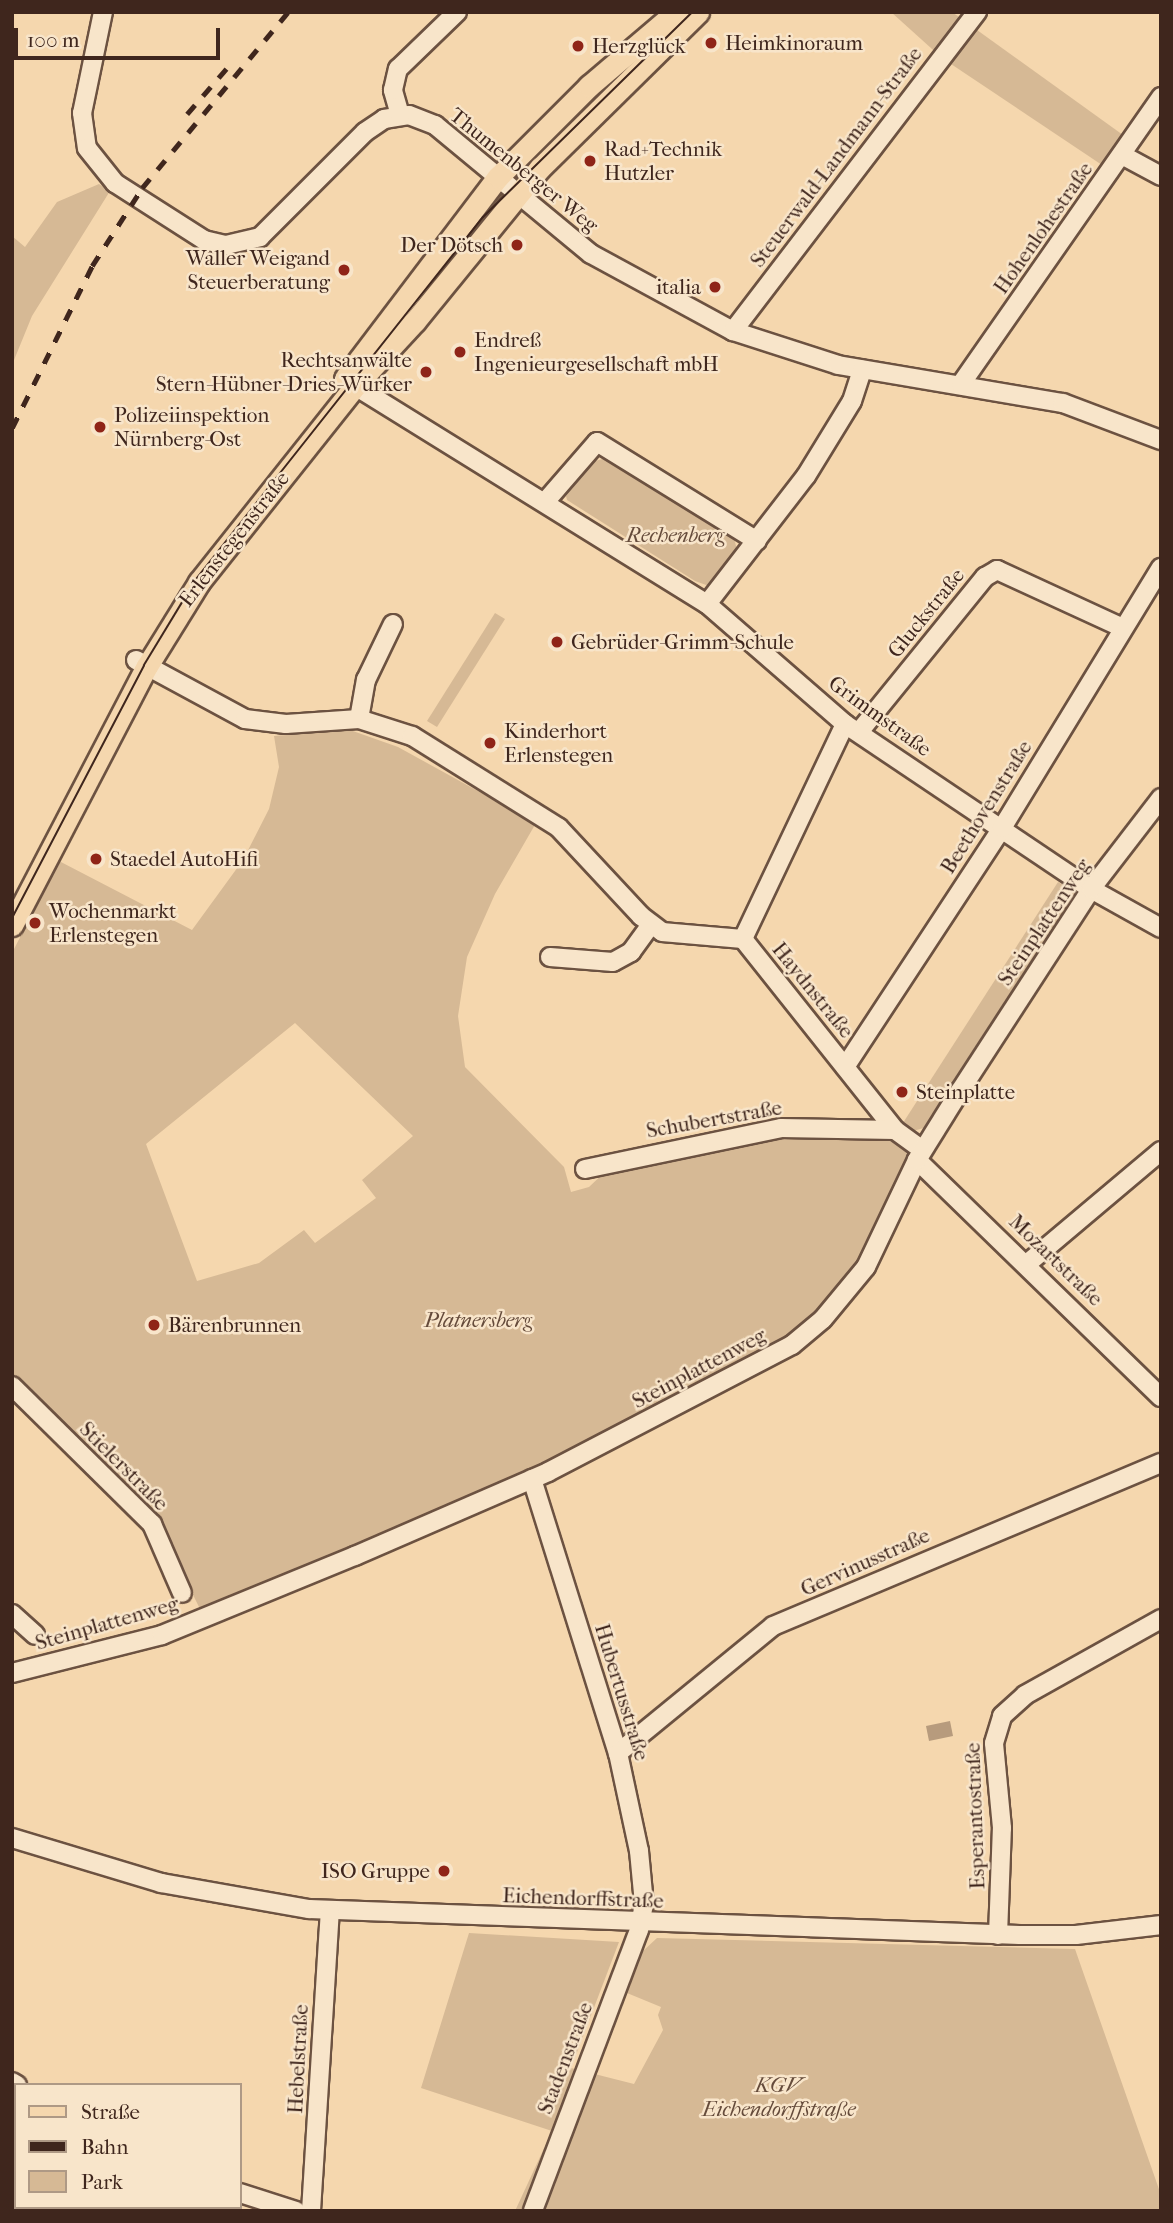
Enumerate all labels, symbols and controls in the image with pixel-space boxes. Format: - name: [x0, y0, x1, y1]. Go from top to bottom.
- scale bar: [18, 14, 224, 58]
- text: 100 m: [27, 28, 80, 52]
- place label: Heimkinoraum: [725, 30, 863, 56]
- place label: Herzglück: [592, 33, 686, 59]
- marker: Heimkinoraum: [703, 35, 719, 51]
- marker: Herzglück: [570, 38, 586, 54]
- street label: Steuerwald-Landmann-Straße: [745, 42, 927, 272]
- street label: Thumenberger Weg: [445, 102, 603, 238]
- place label: Rad+Technik Hutzler: [604, 136, 722, 186]
- marker: Rad+Technik Hutzler: [582, 153, 598, 169]
- street label: Hohenlohestraße: [988, 157, 1098, 299]
- place label: Der Dötsch: [400, 232, 503, 258]
- marker: Der Dötsch: [509, 237, 525, 253]
- place label: Waller Weigand Steuerberatung: [186, 245, 330, 295]
- marker: Waller Weigand Steuerberatung: [336, 262, 352, 278]
- place label: italia: [656, 274, 701, 300]
- marker: italia: [707, 279, 723, 295]
- place label: Endreß Ingenieurgesellschaft mbH: [474, 327, 719, 377]
- marker: Endreß Ingenieurgesellschaft mbH: [452, 344, 468, 360]
- place label: Rechtsanwälte Stern-Hübner-Dries-Würker: [156, 347, 412, 397]
- marker: Rechtsanwälte Stern-Hübner-Dries-Würker: [418, 364, 434, 380]
- place label: Polizeiinspektion Nürnberg-Ost: [114, 402, 269, 452]
- marker: Polizeiinspektion Nürnberg-Ost: [92, 419, 108, 435]
- street label: Erlenstegenstraße: [173, 466, 295, 612]
- park label: Rechenberg: [626, 522, 724, 548]
- street label: Gluckstraße: [882, 563, 970, 663]
- place label: Gebrüder-Grimm-Schule: [571, 629, 794, 655]
- marker: Gebrüder-Grimm-Schule: [549, 634, 565, 650]
- street label: Grimmstraße: [824, 670, 936, 762]
- place label: Kinderhort Erlenstegen: [504, 718, 613, 768]
- marker: Kinderhort Erlenstegen: [482, 735, 498, 751]
- street label: Beethovenstraße: [935, 736, 1037, 878]
- place label: Staedel AutoHifi: [110, 846, 258, 872]
- marker: Staedel AutoHifi: [88, 851, 104, 867]
- street label: Steinplattenweg: [992, 854, 1096, 990]
- place label: Wochenmarkt Erlenstegen: [49, 898, 177, 948]
- marker: Wochenmarkt Erlenstegen: [27, 915, 43, 931]
- street label: Haydnstraße: [767, 937, 859, 1043]
- place label: Steinplatte: [916, 1079, 1015, 1105]
- marker: Steinplatte: [894, 1084, 910, 1100]
- street label: Schubertstraße: [644, 1095, 784, 1143]
- street label: Mozartstraße: [1004, 1209, 1108, 1311]
- park label: Platnersberg: [424, 1307, 532, 1333]
- place label: Bärenbrunnen: [168, 1312, 301, 1338]
- marker: Bärenbrunnen: [146, 1317, 162, 1333]
- street label: Steinplattenweg: [628, 1322, 770, 1414]
- street label: Stielerstraße: [74, 1416, 174, 1516]
- street label: Gervinusstraße: [797, 1522, 933, 1602]
- street label: Steinplattenweg: [32, 1591, 182, 1655]
- street label: Hubertusstraße: [589, 1621, 655, 1763]
- street label: Esperantostraße: [960, 1742, 990, 1890]
- place label: ISO Gruppe: [321, 1858, 430, 1884]
- marker: ISO Gruppe: [436, 1863, 452, 1879]
- street label: Eichendorffstraße: [502, 1883, 664, 1913]
- street label: Stadenstraße: [532, 1998, 598, 2118]
- street label: Hebelstraße: [283, 2004, 313, 2114]
- park label: KGV Eichendorffstraße: [702, 2072, 856, 2122]
- legend: [14, 2083, 242, 2209]
- text: Straße: [81, 2100, 140, 2124]
- text: Bahn: [81, 2135, 128, 2159]
- text: Park: [81, 2170, 123, 2194]

